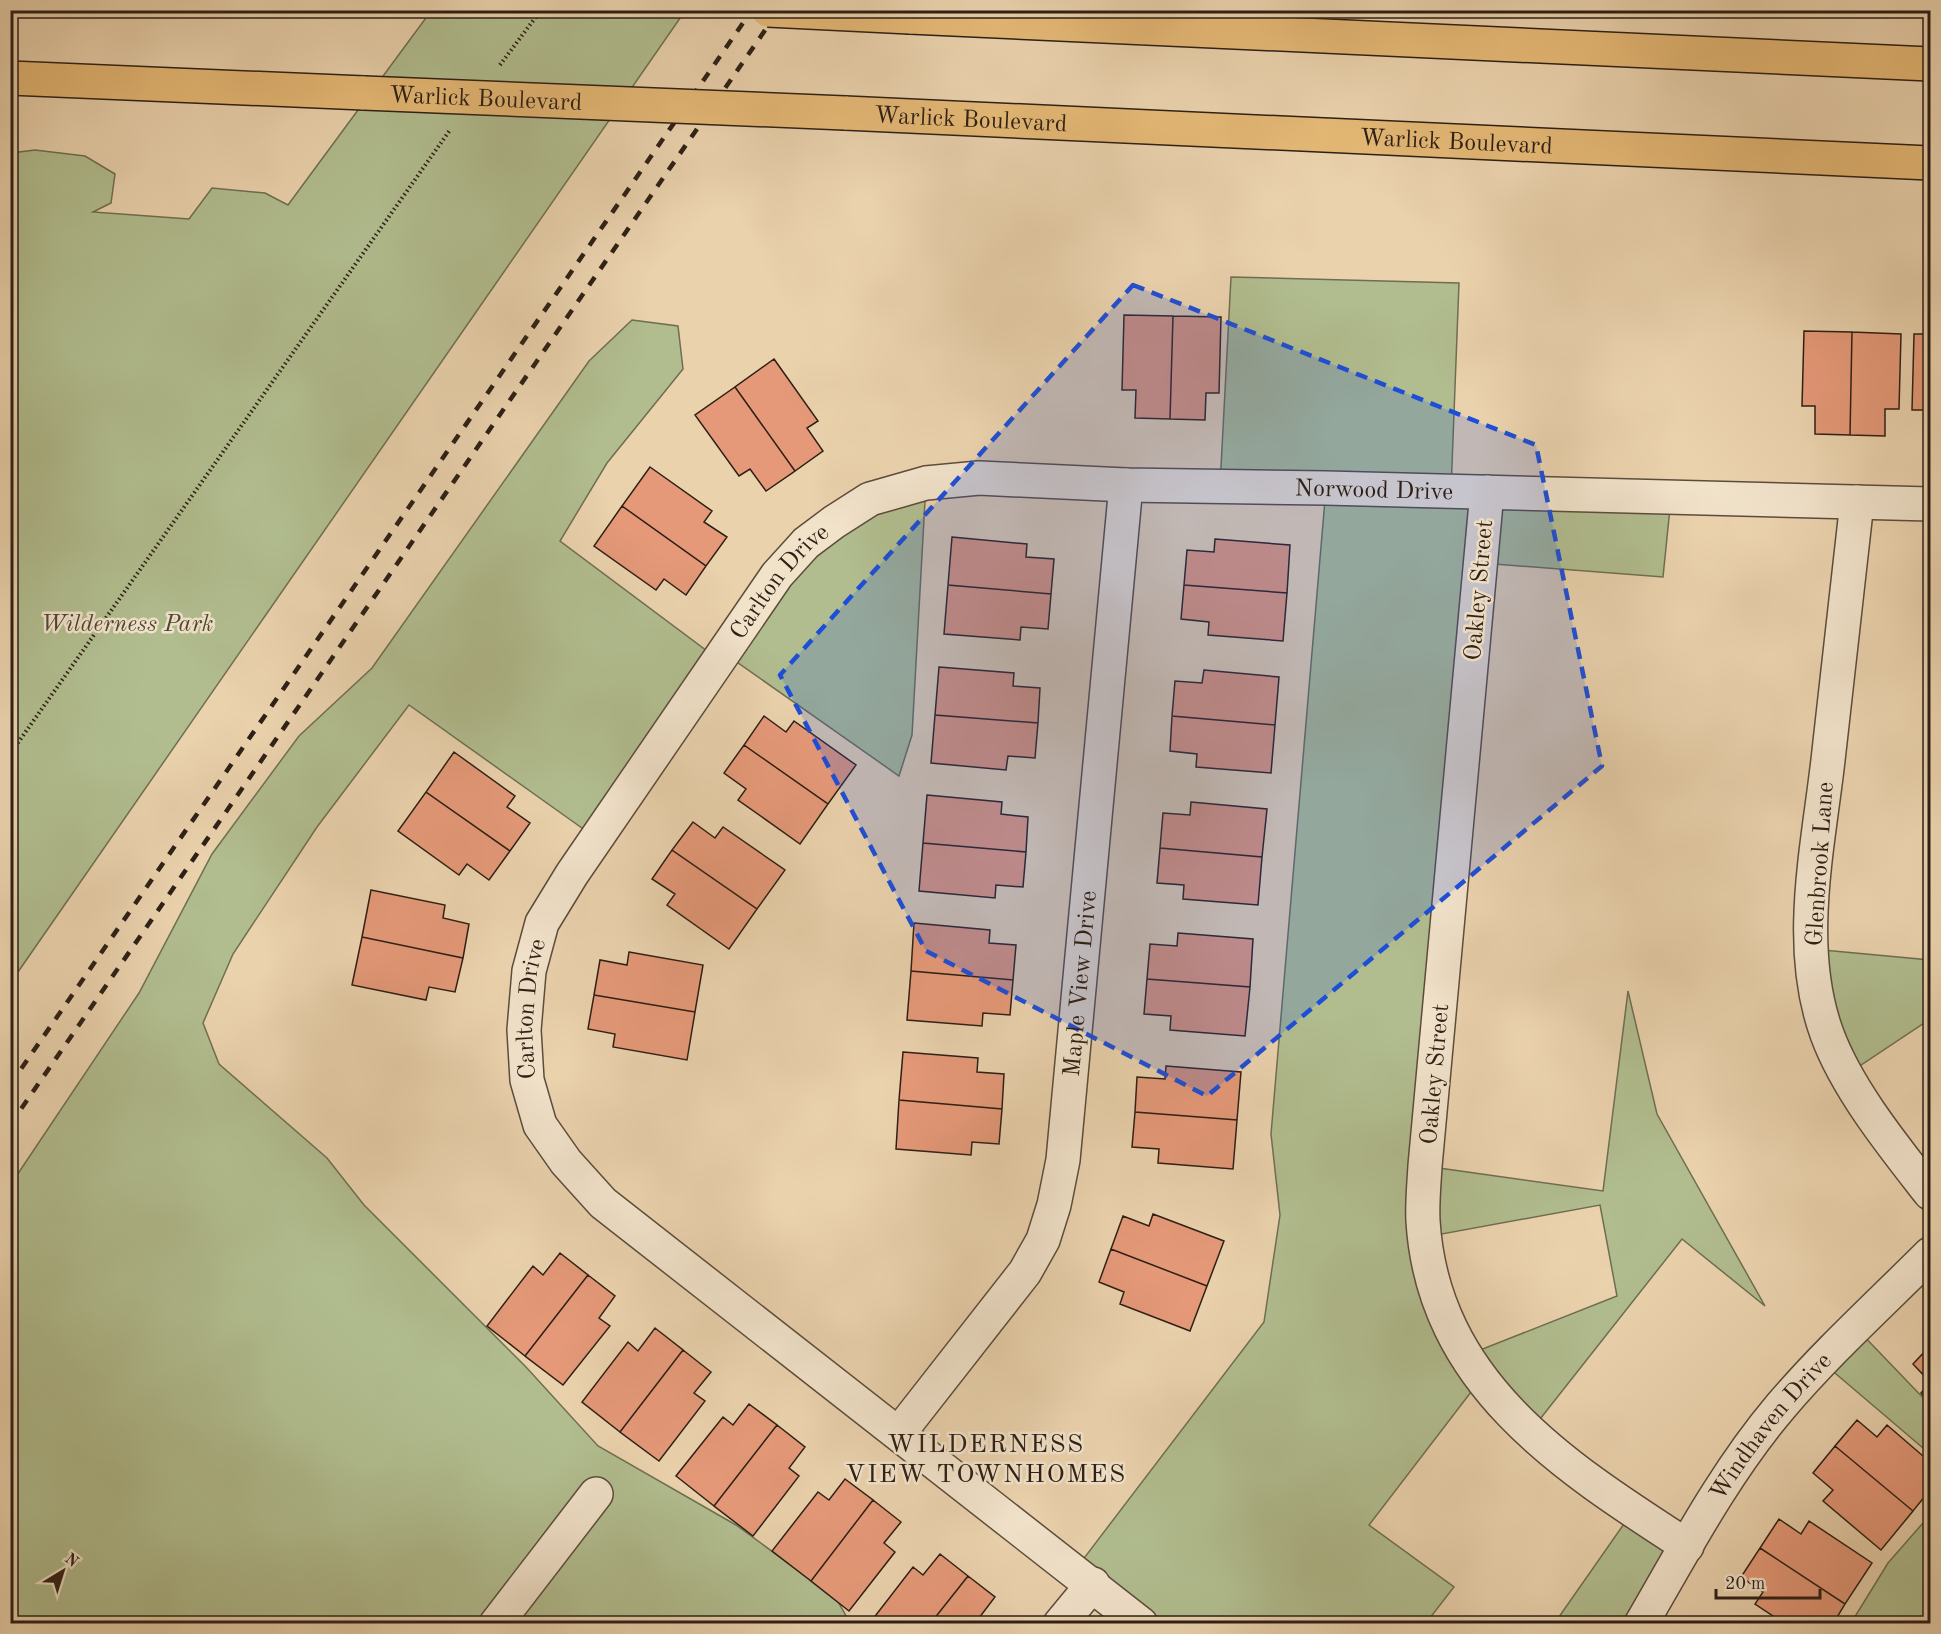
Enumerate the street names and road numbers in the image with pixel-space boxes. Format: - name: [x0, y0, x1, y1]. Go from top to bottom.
- street label: Warlick Boulevard: [389, 84, 583, 116]
- street label: Warlick Boulevard: [874, 104, 1068, 137]
- street label: Warlick Boulevard: [1359, 127, 1553, 160]
- street label: Norwood Drive: [1295, 478, 1453, 505]
- street label: Oakley Street: [1462, 519, 1498, 662]
- street label: Carlton Drive: [727, 520, 834, 644]
- street label: Glenbrook Lane: [1803, 781, 1839, 947]
- street label: Maple View Drive: [1061, 890, 1102, 1078]
- street label: Carlton Drive: [514, 936, 551, 1080]
- street label: Oakley Street: [1418, 1003, 1454, 1146]
- street label: Windhaven Drive: [1707, 1349, 1837, 1505]

